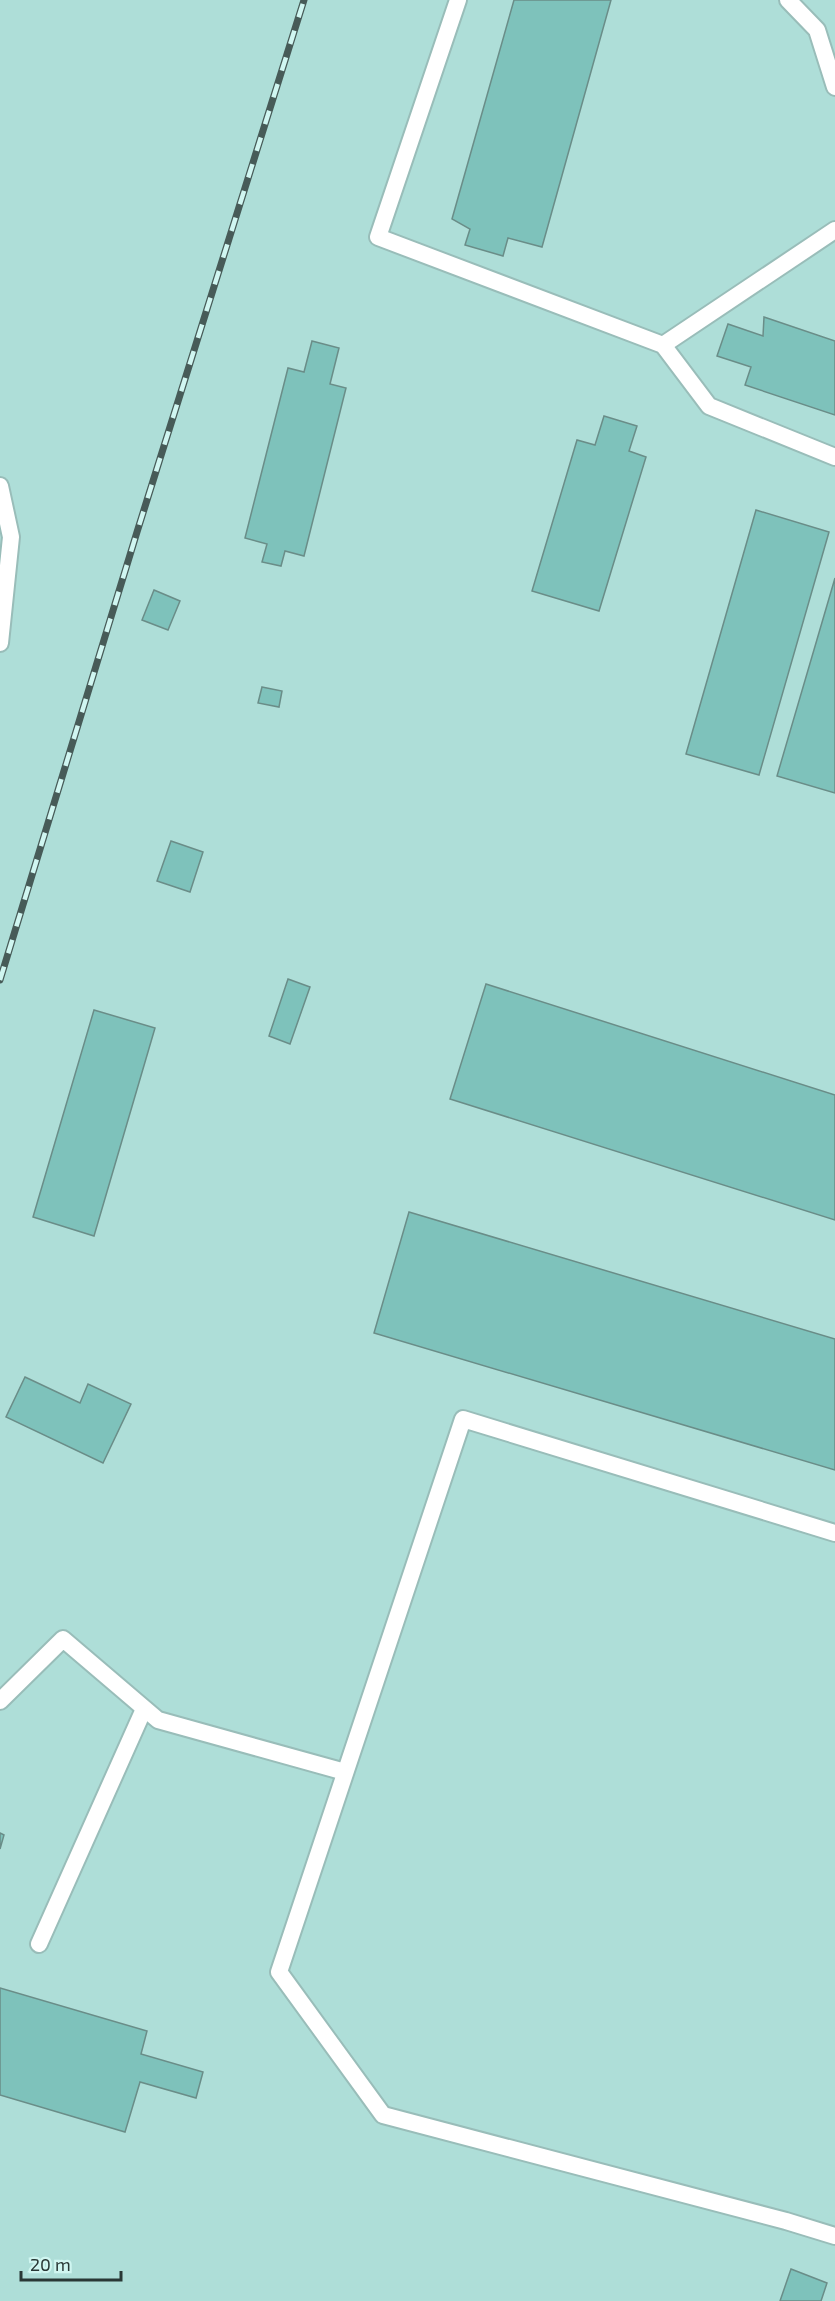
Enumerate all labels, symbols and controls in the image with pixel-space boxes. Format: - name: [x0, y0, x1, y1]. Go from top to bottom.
- scale bar: [21, 2244, 122, 2282]
- text: 20 m: [30, 2253, 71, 2275]

